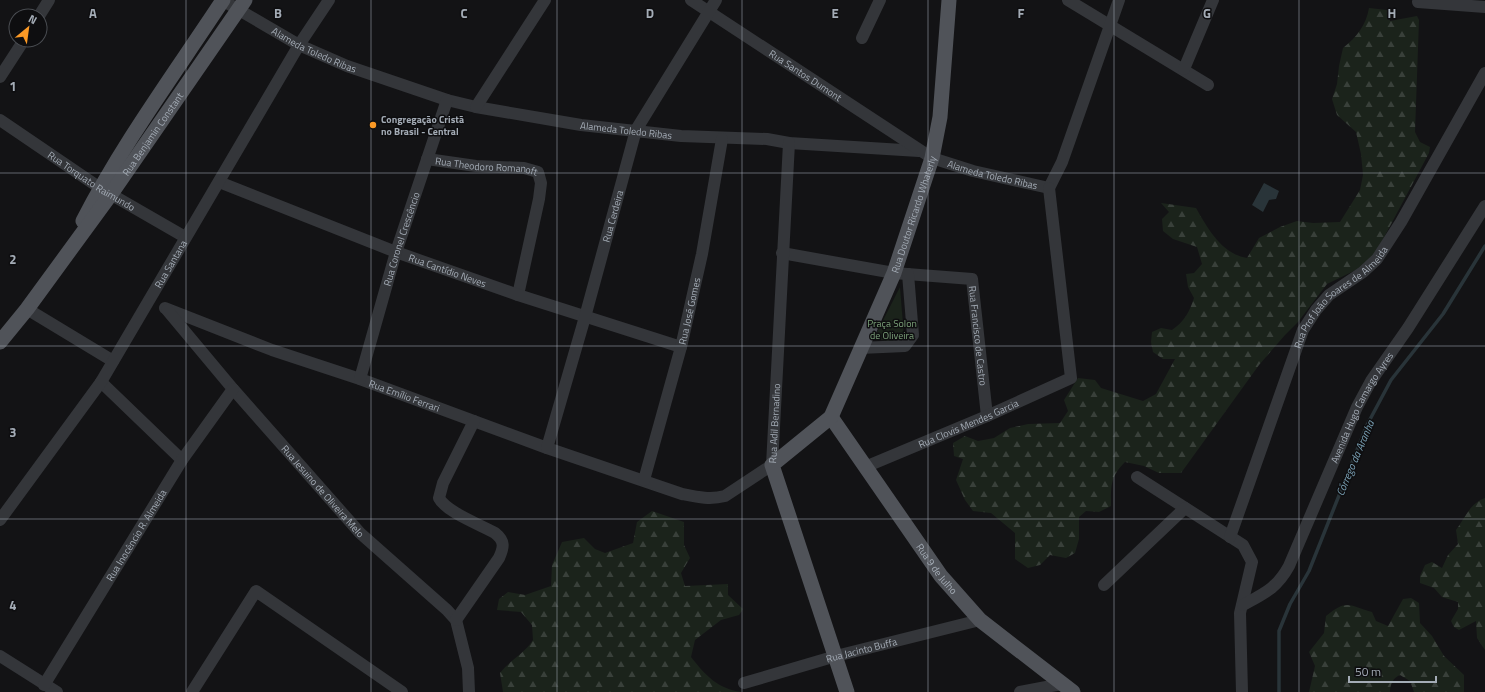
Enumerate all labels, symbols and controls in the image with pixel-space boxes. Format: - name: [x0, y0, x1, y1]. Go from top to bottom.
- text: A: [89, 3, 97, 23]
- text: B: [274, 3, 282, 23]
- text: C: [460, 3, 468, 23]
- text: D: [646, 3, 654, 23]
- text: E: [831, 3, 839, 23]
- text: F: [1018, 3, 1025, 23]
- text: G: [1203, 3, 1211, 23]
- text: H: [1388, 3, 1396, 23]
- north arrow: [8, 8, 48, 48]
- text: N: [26, 10, 40, 28]
- street label: Alameda Toledo Ribas: [269, 24, 359, 77]
- street label: Rua Santos Dumont: [766, 46, 845, 105]
- text: 1: [9, 76, 17, 96]
- street label: Rua Benjamin Constant: [119, 89, 187, 179]
- place label: Congregação Cristã no Brasil - Central: [381, 112, 464, 139]
- street label: Alameda Toledo Ribas: [579, 118, 673, 143]
- marker: Congregação Cristã no Brasil - Central: [368, 120, 378, 130]
- street label: Rua Torquato Raimundo: [45, 148, 138, 215]
- street label: Rua Theodoro Romanoft: [434, 153, 540, 180]
- street label: Rua Doutor Ricardo Whaterly: [887, 154, 940, 275]
- street label: Alameda Toledo Ribas: [945, 156, 1039, 193]
- street label: Rua Cerdeira: [599, 188, 627, 244]
- street label: Rua Coronel Crescêncio: [380, 190, 424, 288]
- street label: Rua Santana: [151, 237, 191, 291]
- street label: Rua Prof João Soares de Almeida: [1290, 243, 1391, 351]
- text: 2: [9, 249, 17, 269]
- street label: Rua Cantídio Neves: [407, 250, 489, 291]
- street label: Rua José Gomes: [675, 276, 705, 346]
- street label: Rua Francisco de Castro: [965, 285, 991, 386]
- park label: Praça Solon de Oliveira: [867, 316, 917, 343]
- street label: Avenida Hugo Camargo Ayres: [1327, 349, 1397, 466]
- street label: Rua Emílio Ferrari: [367, 376, 442, 416]
- street label: Rua Adil Bernadino: [765, 383, 784, 464]
- street label: Rua Clovis Mendes Garcia: [916, 396, 1021, 452]
- water label: Córrego da Aranha: [1332, 417, 1378, 498]
- text: 3: [9, 422, 17, 442]
- street label: Rua Jesuino de Oliveira Melo: [278, 442, 367, 541]
- street label: Rua Inocêncio R. Almeida: [103, 486, 170, 584]
- street label: Rua 9 de Julho: [913, 540, 961, 598]
- text: 4: [9, 595, 17, 615]
- street label: Rua Jacinto Buffa: [824, 634, 899, 667]
- scale bar: [1349, 658, 1436, 684]
- text: 50 m: [1355, 662, 1381, 681]

